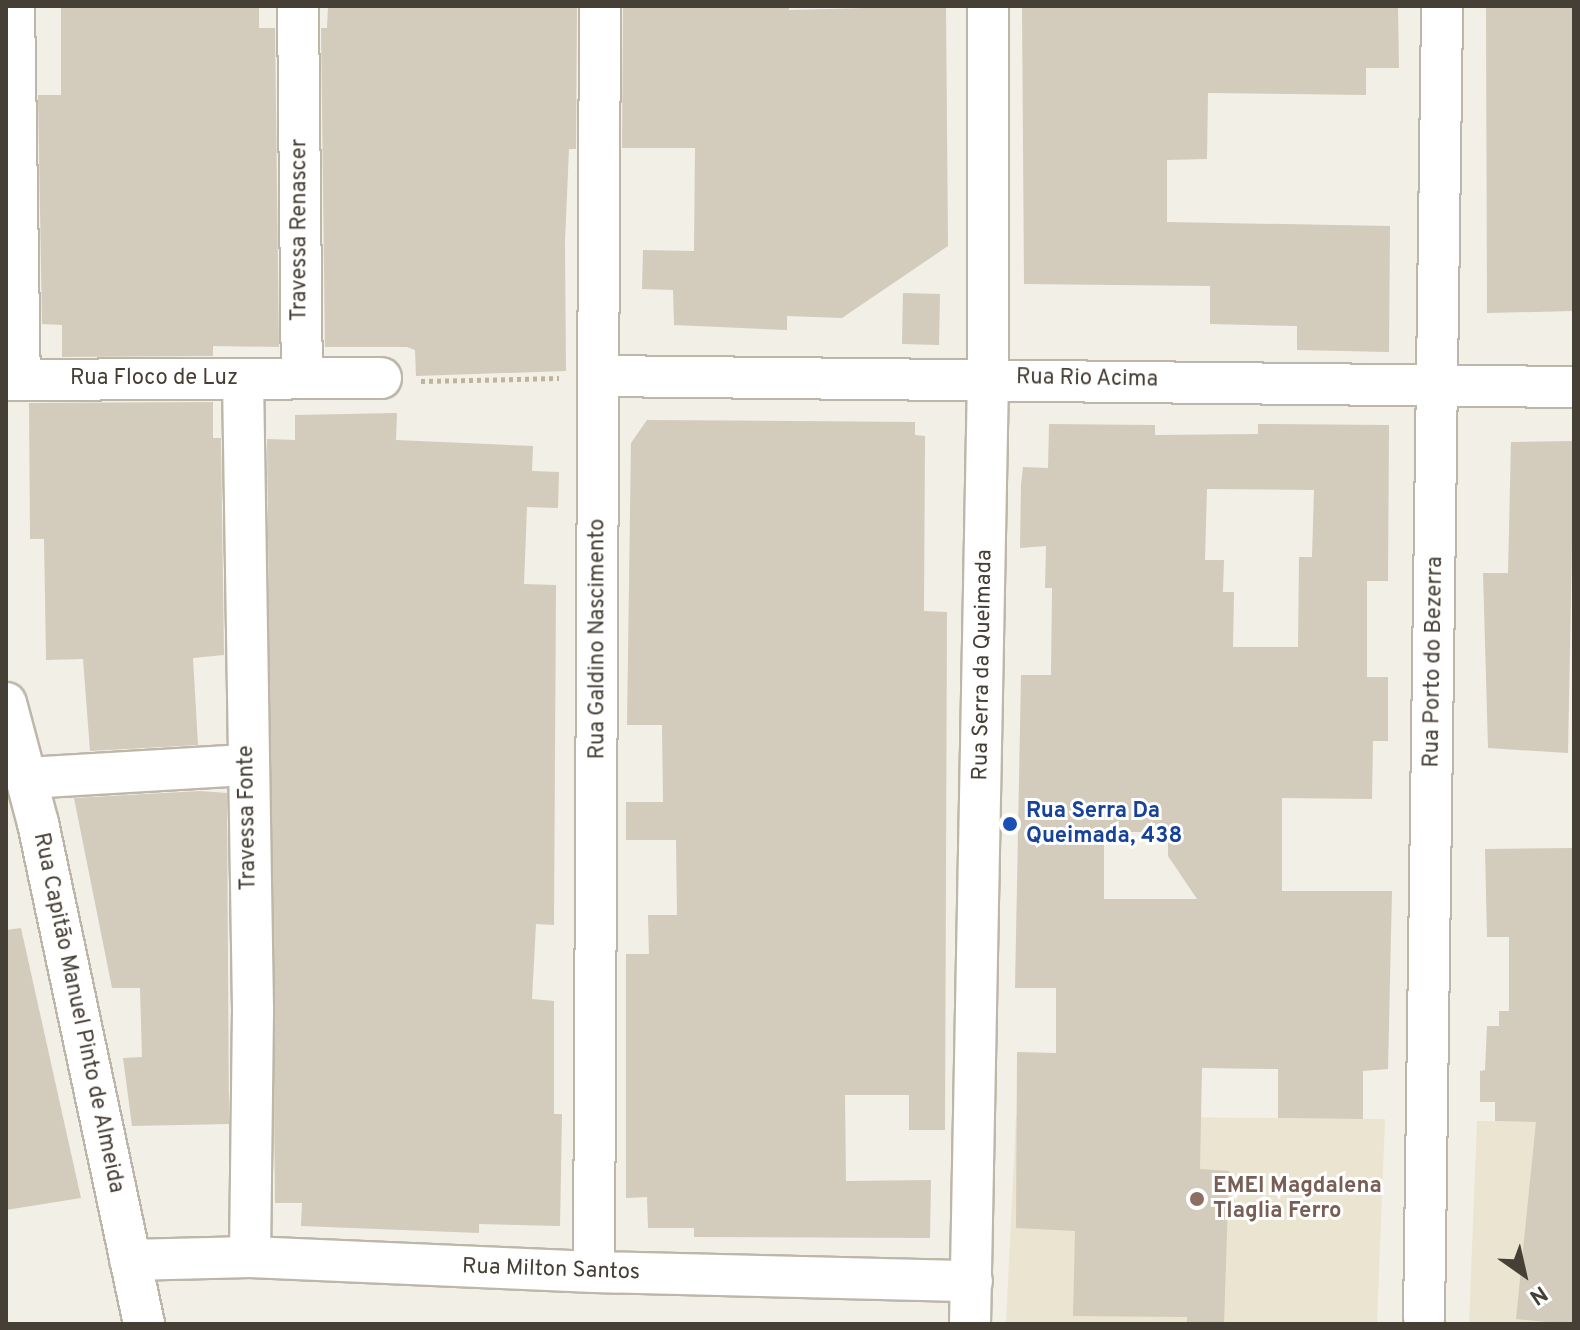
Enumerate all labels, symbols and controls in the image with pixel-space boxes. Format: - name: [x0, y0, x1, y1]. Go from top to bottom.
- street label: Travessa Renascer: [287, 139, 313, 321]
- street label: Rua Rio Acima: [1015, 365, 1159, 393]
- street label: Rua Floco de Luz: [70, 366, 238, 392]
- street label: Rua Galdino Nascimento: [585, 519, 611, 759]
- street label: Rua Serra da Queimada: [968, 549, 998, 781]
- street label: Rua Porto do Bezerra: [1419, 556, 1449, 768]
- street label: Travessa Fonte: [234, 745, 262, 891]
- place label: Rua Serra Da Queimada, 438: [1026, 798, 1182, 850]
- marker: Rua Serra Da Queimada, 438: [1001, 815, 1019, 833]
- street label: Rua Capitão Manuel Pinto de Almeida: [27, 830, 129, 1196]
- place label: EMEI Magdalena Tlaglia Ferro: [1213, 1173, 1382, 1224]
- marker: EMEI Magdalena Tlaglia Ferro: [1188, 1190, 1206, 1208]
- north arrow: [1484, 1234, 1564, 1314]
- street label: Rua Milton Santos: [462, 1254, 640, 1286]
- text: N: [1524, 1279, 1552, 1310]

